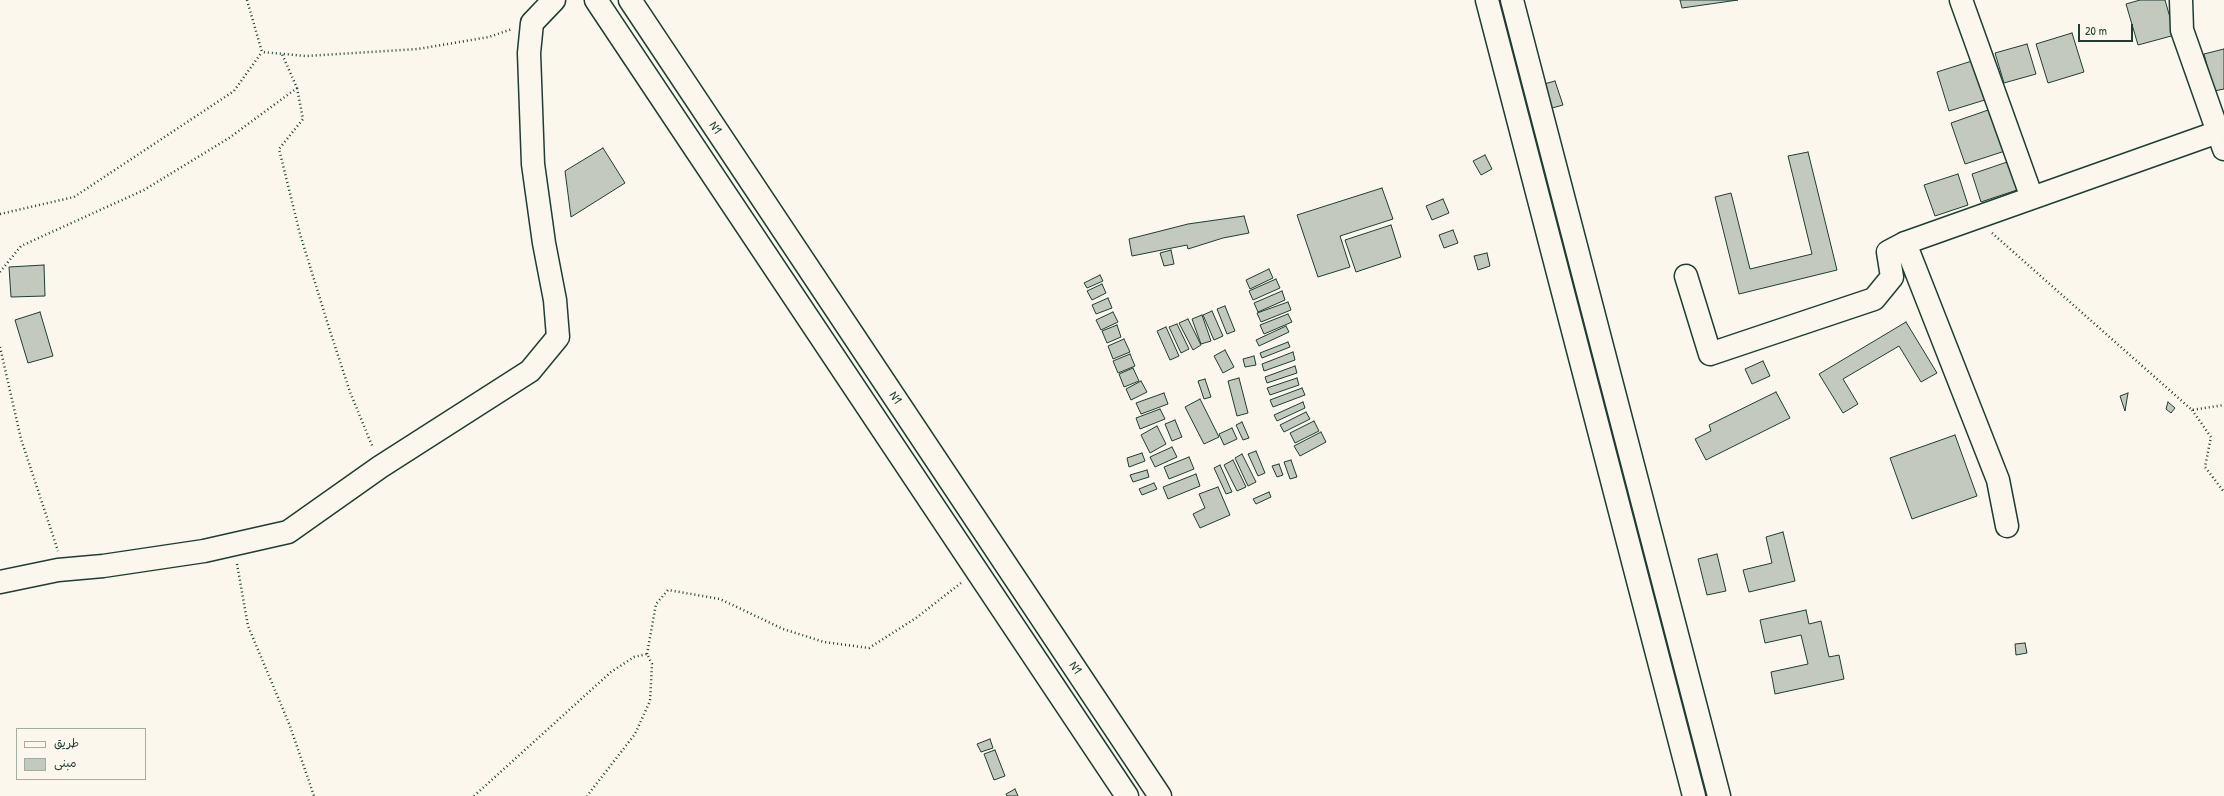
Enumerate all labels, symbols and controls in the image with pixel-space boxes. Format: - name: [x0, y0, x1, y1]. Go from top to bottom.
- scale bar: [2080, 16, 2135, 42]
- text: 20 m: [2085, 22, 2107, 39]
- street label: N1: [705, 119, 725, 137]
- street label: N1: [885, 389, 905, 407]
- street label: N1: [1065, 659, 1085, 677]
- legend: [16, 728, 146, 780]
- text: طريق: [54, 734, 79, 751]
- text: مبنى: [54, 754, 77, 771]

